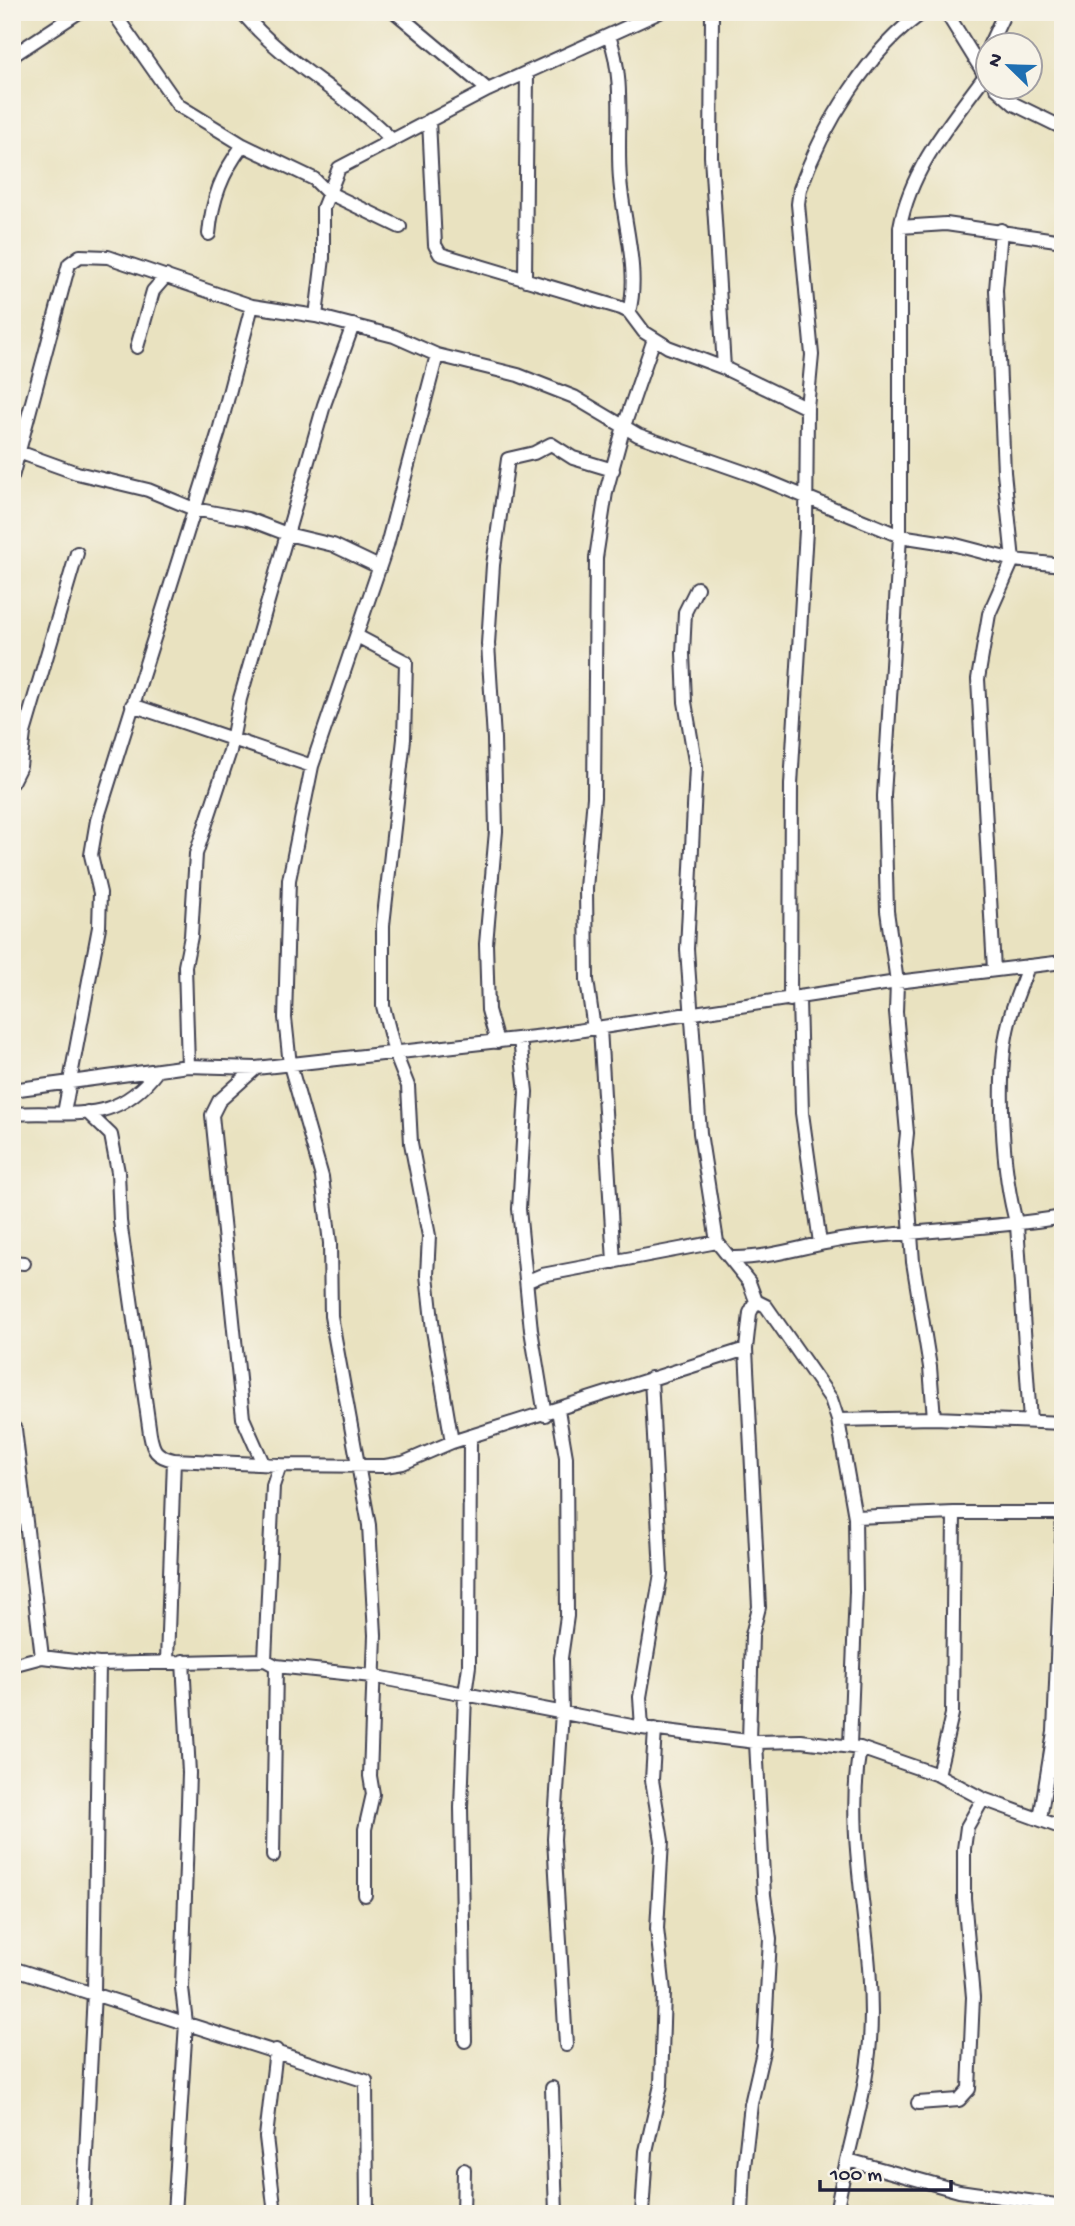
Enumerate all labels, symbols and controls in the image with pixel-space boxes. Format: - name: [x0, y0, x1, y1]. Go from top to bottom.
- north arrow: [974, 32, 1044, 102]
- text: N: [984, 51, 1010, 71]
- scale bar: [820, 2149, 951, 2193]
- text: 100 m: [829, 2164, 882, 2189]

